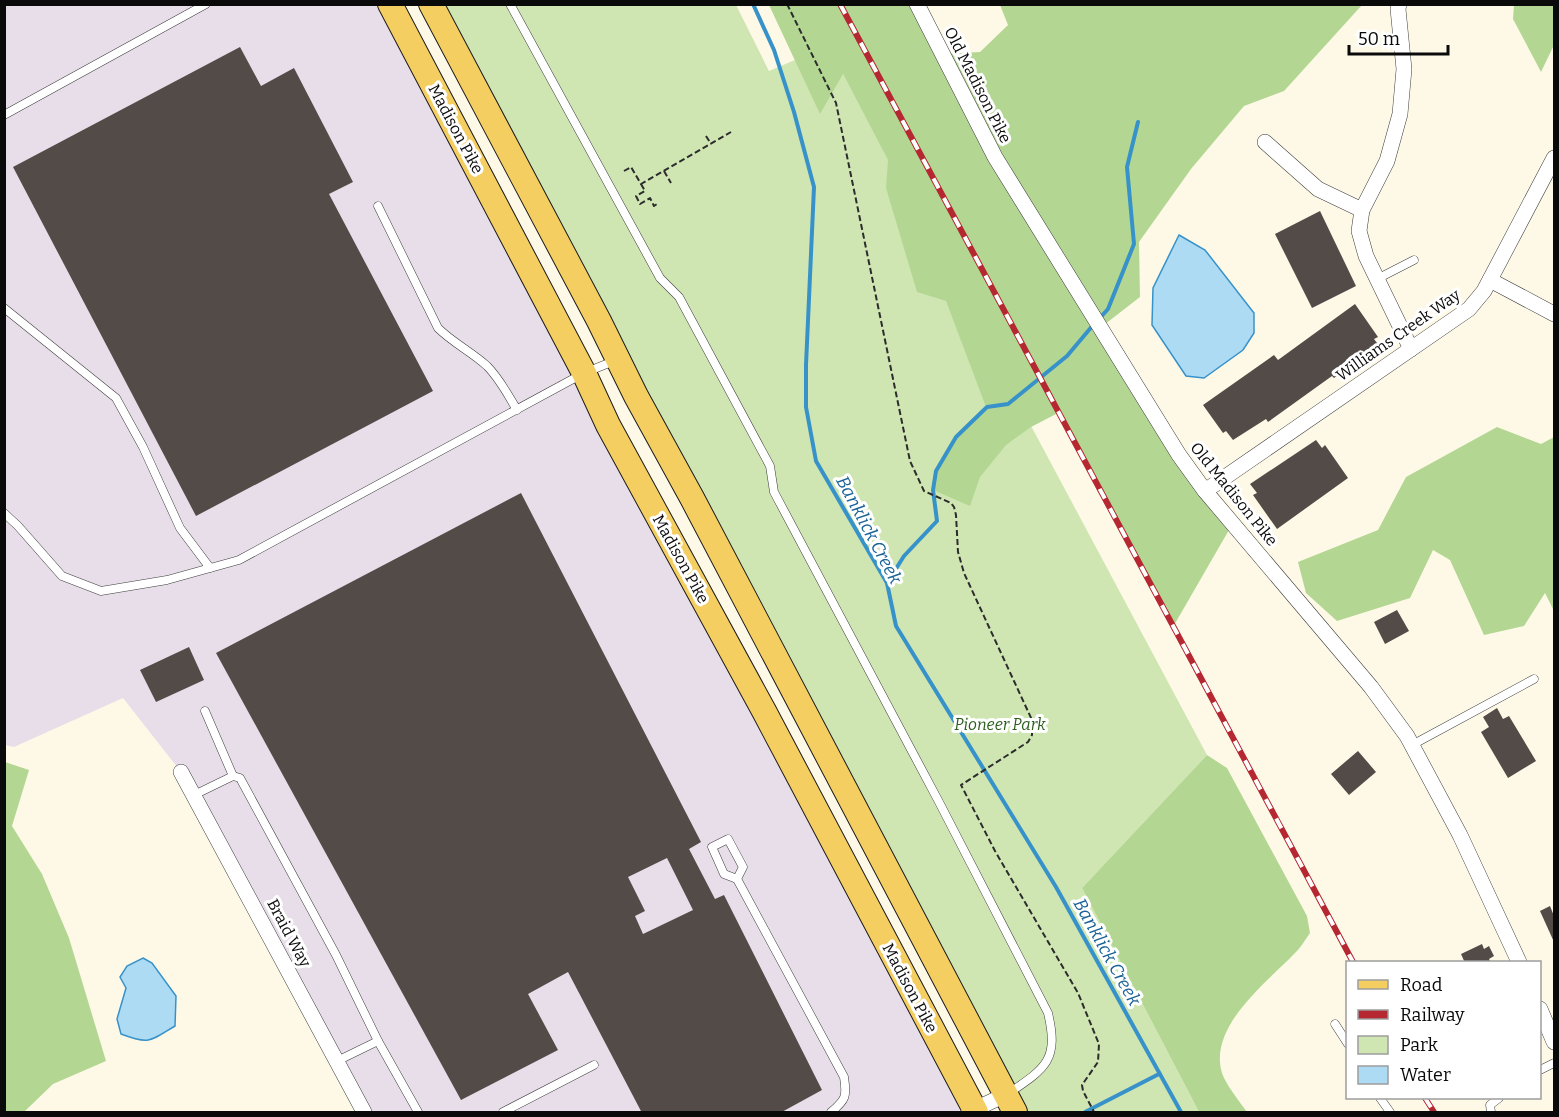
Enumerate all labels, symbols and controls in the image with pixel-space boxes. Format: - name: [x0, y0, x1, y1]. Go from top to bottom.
- scale bar: [1349, 18, 1448, 56]
- street label: Old Madison Pike: [941, 24, 1015, 146]
- text: 50 m: [1358, 28, 1400, 50]
- street label: Madison Pike: [424, 81, 488, 177]
- street label: Williams Creek Way: [1332, 285, 1464, 385]
- street label: Old Madison Pike: [1186, 438, 1282, 550]
- water label: Banklick Creek: [831, 472, 907, 588]
- street label: Madison Pike: [649, 511, 713, 607]
- park label: Pioneer Park: [954, 715, 1046, 734]
- water label: Banklick Creek: [1069, 895, 1146, 1010]
- street label: Braid Way: [263, 896, 315, 971]
- street label: Madison Pike: [878, 940, 942, 1036]
- legend: [1346, 961, 1541, 1099]
- text: Road: [1400, 974, 1443, 996]
- text: Railway: [1400, 1004, 1465, 1026]
- text: Park: [1400, 1034, 1439, 1056]
- text: Water: [1400, 1064, 1451, 1086]

